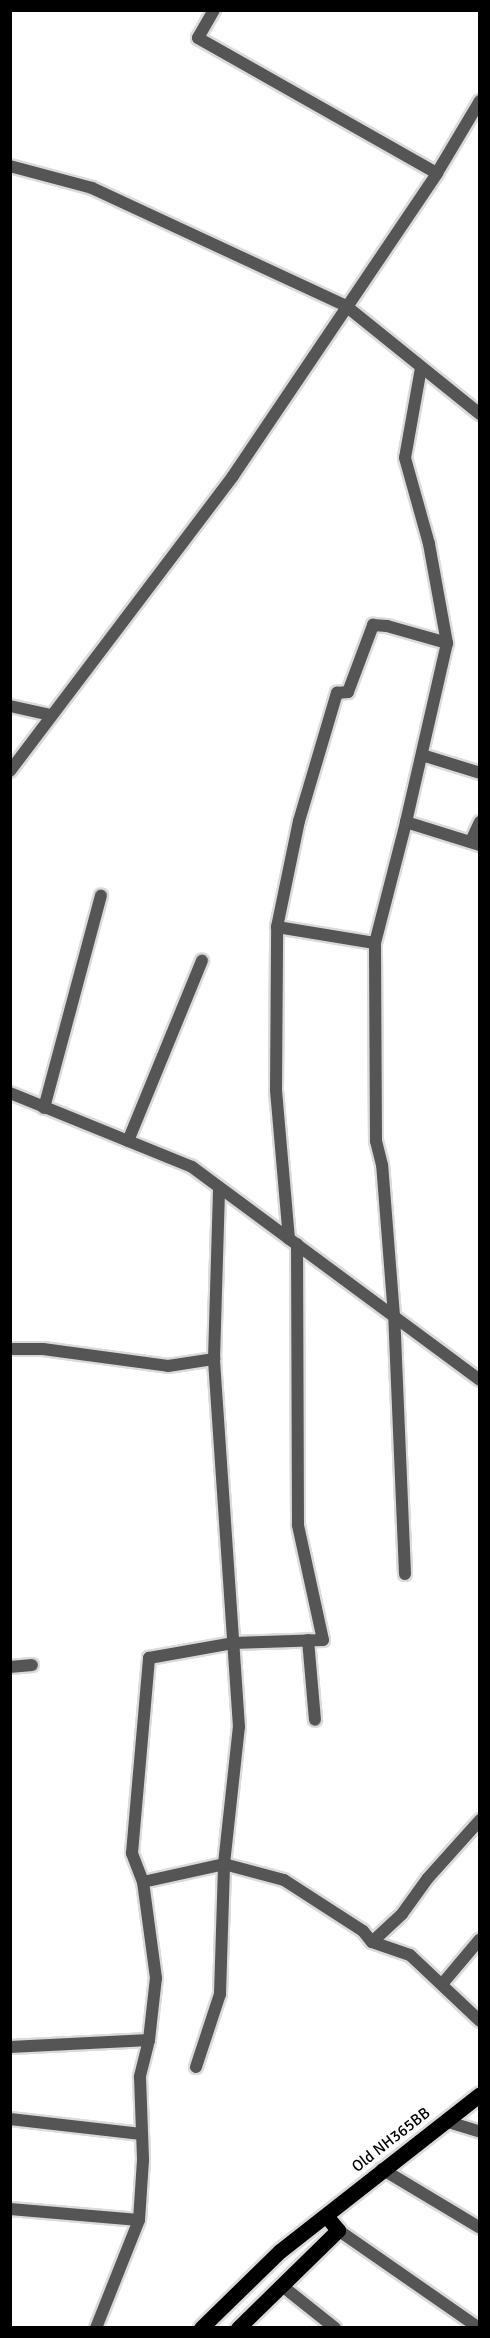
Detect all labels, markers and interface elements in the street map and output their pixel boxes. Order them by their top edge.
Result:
street label: Old NH365BB [348,2103,434,2177]

